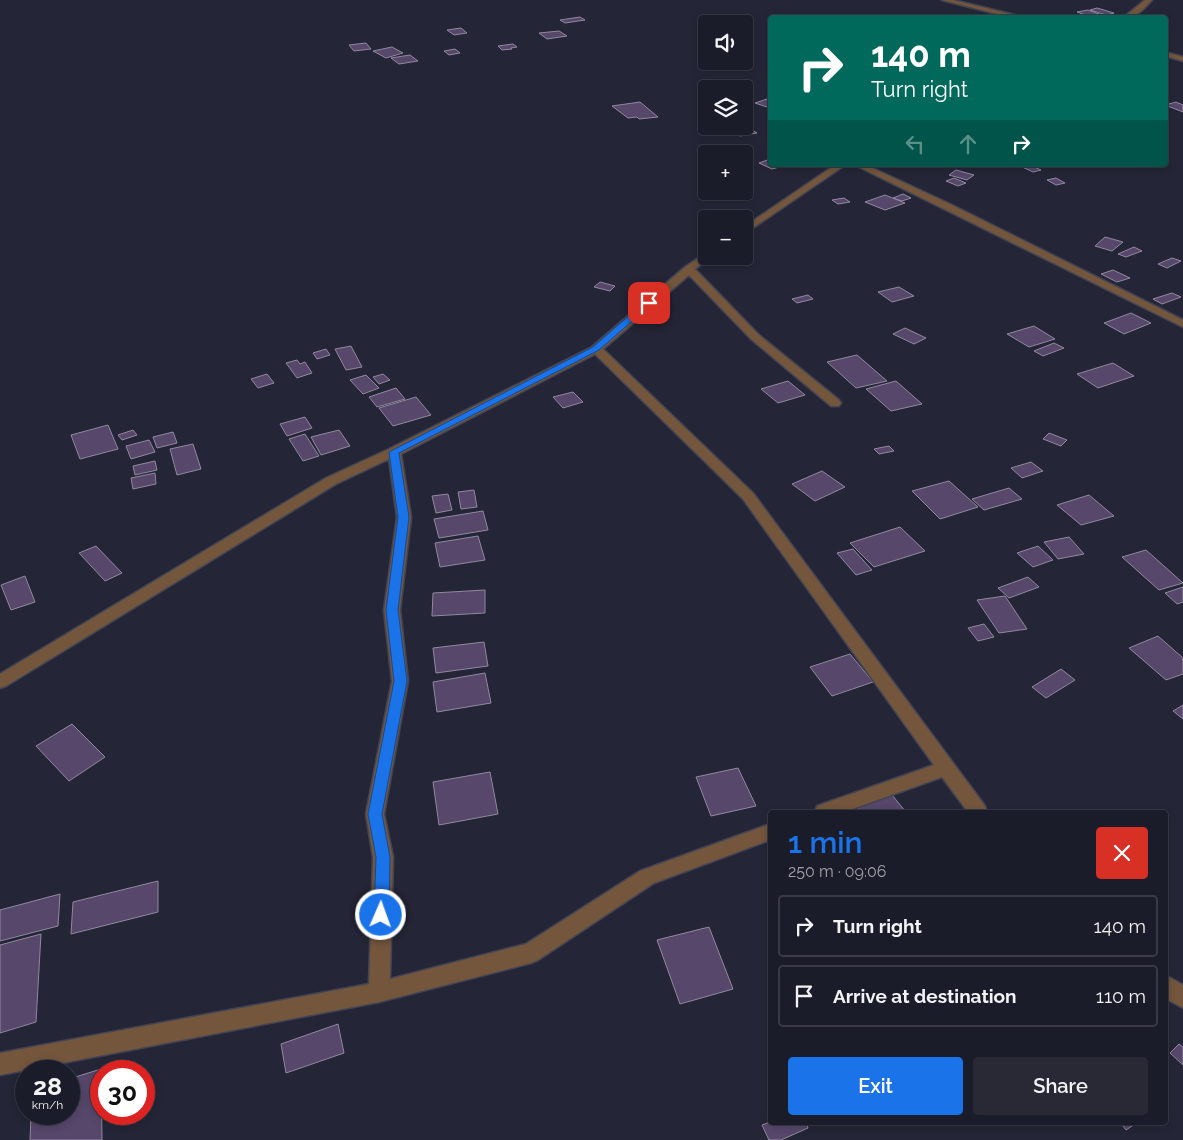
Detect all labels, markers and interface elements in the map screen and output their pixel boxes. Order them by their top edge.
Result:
map controls [698,15,753,265]
button: sound [698,15,753,70]
text: 140 m [871,34,971,75]
icon: right [788,35,853,100]
text: Turn right [871,76,968,102]
button: layers [698,80,753,135]
icon: left [901,130,929,158]
icon: ahead [954,130,982,158]
icon: right [1007,130,1035,158]
button: + [698,145,753,200]
button: − [698,210,753,265]
pin [628,282,670,324]
icon: arrive [635,289,663,317]
text: 1 min [788,825,863,860]
button: close [1096,827,1148,879]
text: 250 m · 09:06 [788,862,886,881]
position arrow [354,888,406,940]
icon: right [790,912,818,940]
text: Turn right [833,915,922,937]
text: 140 m [1094,915,1146,937]
icon: arrive [790,982,818,1010]
text: Arrive at destination [833,985,1017,1007]
text: 110 m [1096,985,1146,1007]
button: Exit [788,1057,963,1115]
button: Share [973,1057,1148,1115]
speed limit sign: 30 [90,1060,155,1125]
text: 28 [33,1071,62,1101]
text: km/h [32,1098,63,1112]

